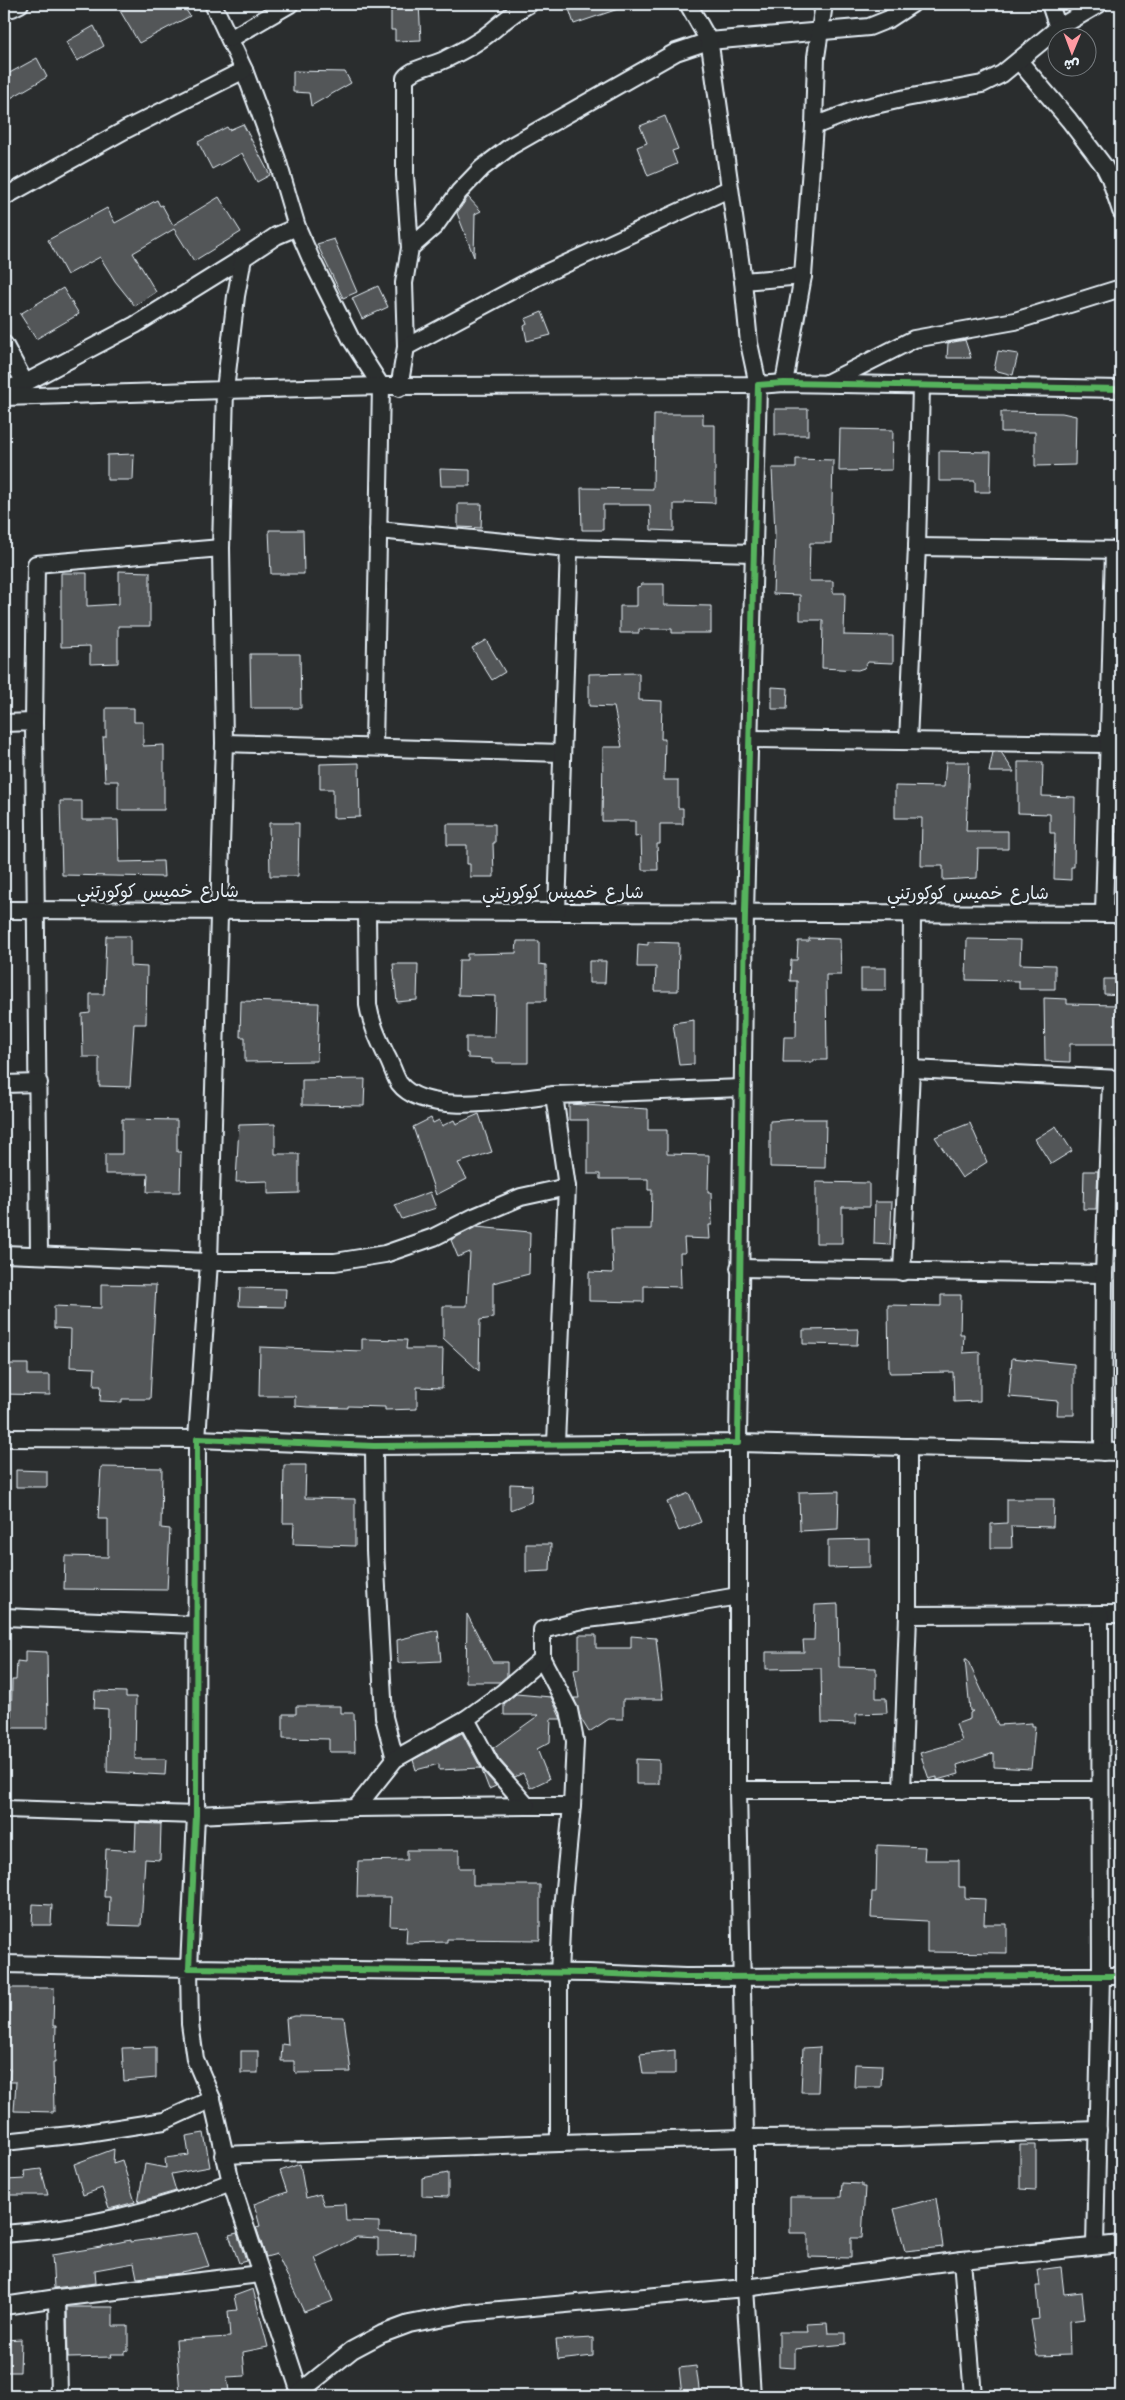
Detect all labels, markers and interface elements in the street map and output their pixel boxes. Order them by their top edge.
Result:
north arrow [1048,28,1098,78]
text: ش [1064,53,1080,75]
street label: شارع خميس كوكورتني [77,878,239,907]
street label: شارع خميس كوكورتني [482,879,644,908]
street label: شارع خميس كوكورتني [887,880,1049,909]

